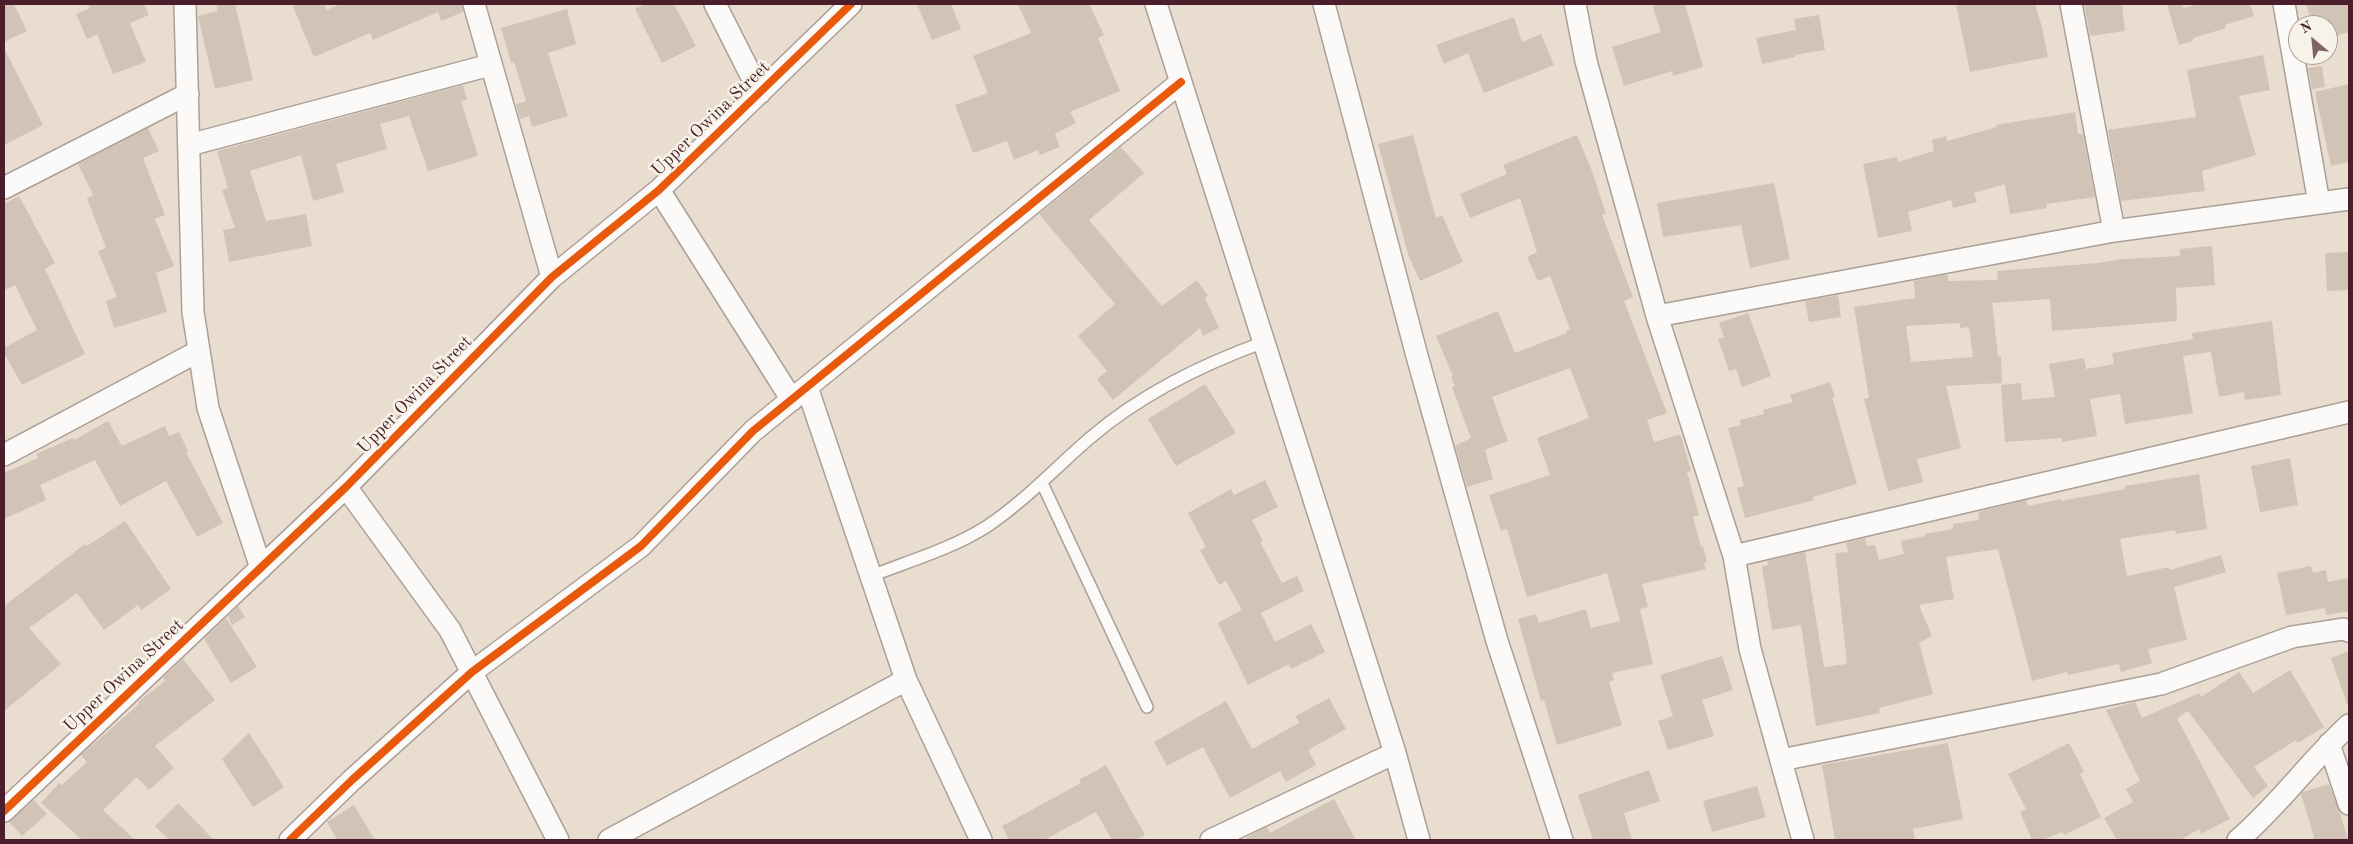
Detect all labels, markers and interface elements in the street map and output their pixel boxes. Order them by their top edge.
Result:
north arrow [2288,15,2338,65]
text: N [2298,19,2314,36]
street label: Upper Owina Street [647,57,775,181]
street label: Upper Owina Street [353,331,477,459]
street label: Upper Owina Street [60,615,188,737]

